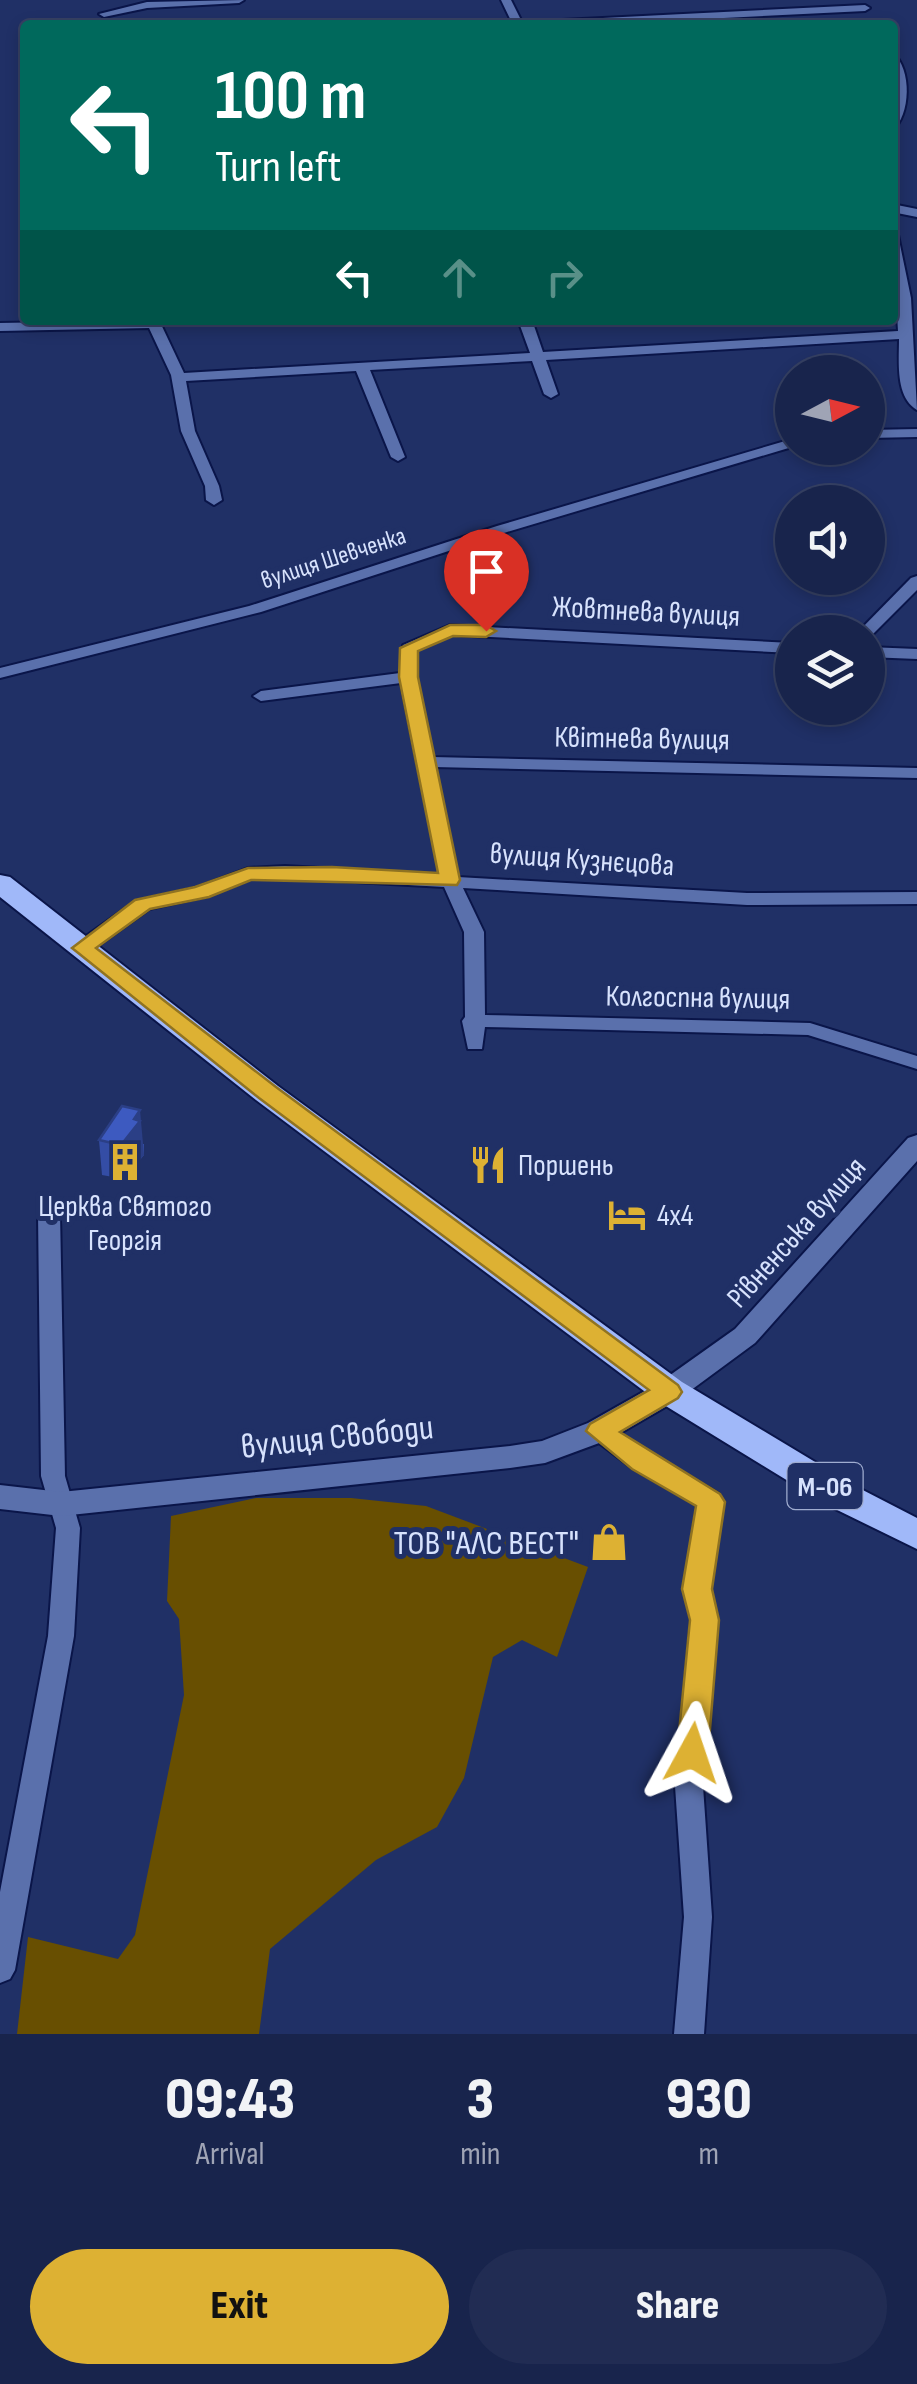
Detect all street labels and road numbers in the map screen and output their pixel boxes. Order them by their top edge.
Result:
street label: вулиця Шевченка [257,520,410,596]
street label: Жовтнева вулиця [551,589,741,635]
street label: Квітнева вулиця [554,719,730,759]
street label: вулиця Кузнєцова [489,836,675,884]
street label: Колгоспна вулиця [605,978,791,1018]
street label: Рівненська вулиця [720,1150,874,1316]
street label: вулиця Свободи [239,1406,435,1469]
road number: М-06 [788,1463,862,1509]

